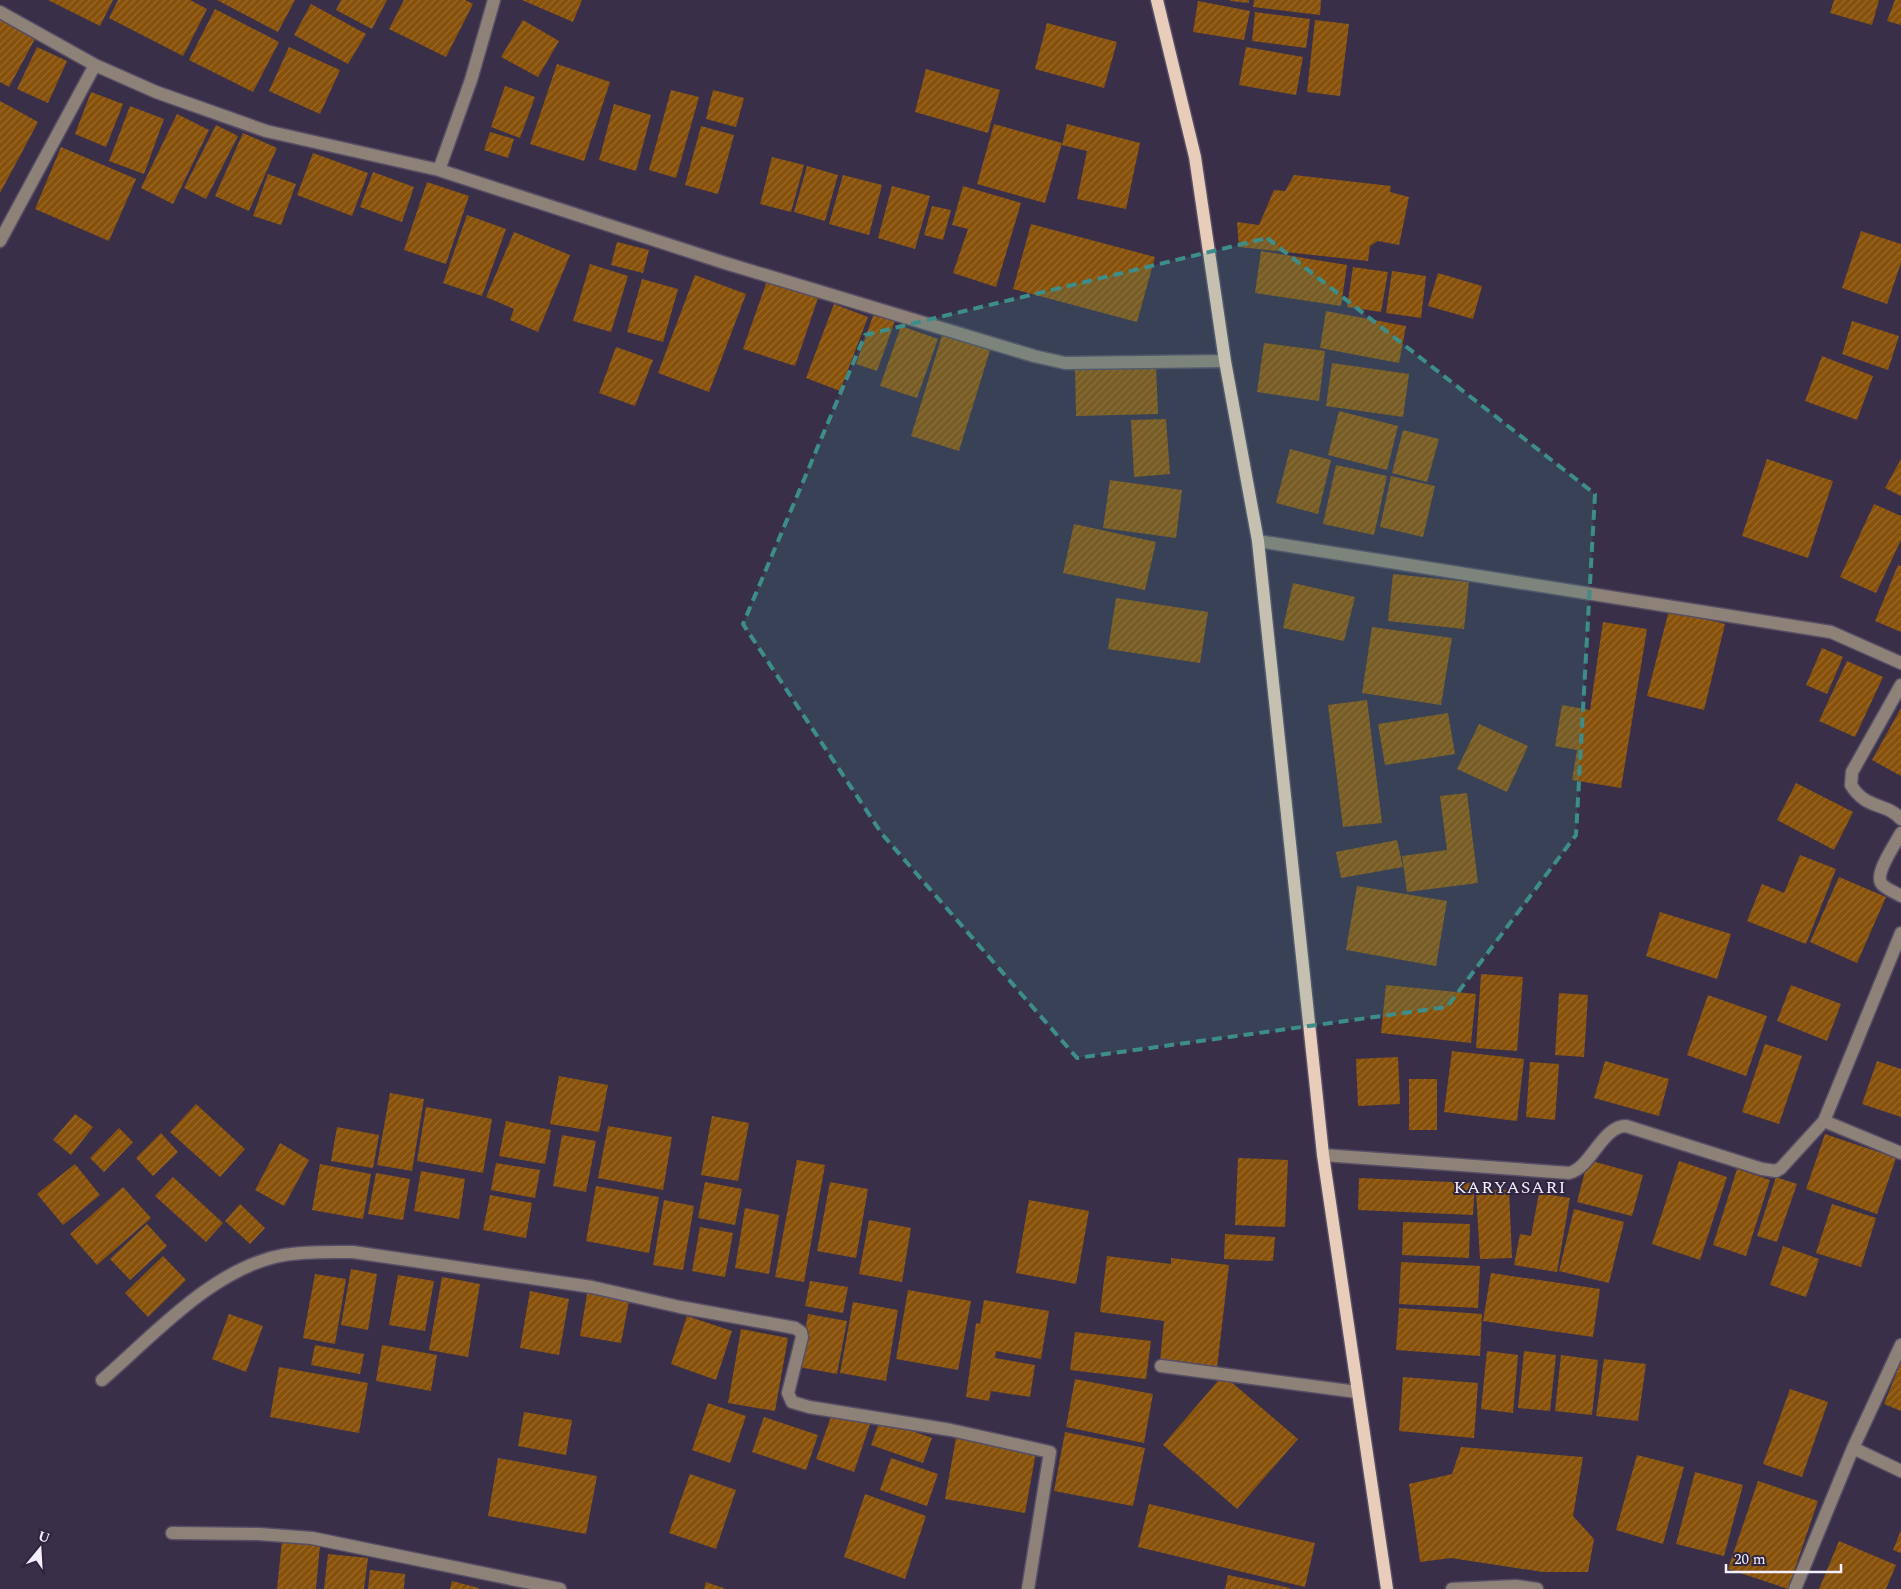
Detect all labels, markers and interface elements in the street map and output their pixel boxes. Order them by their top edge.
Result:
district label: KARYASARI [1453,1174,1567,1201]
north arrow [15,1524,65,1574]
text: U [35,1525,53,1549]
scale bar [1726,1542,1841,1574]
text: 20 m [1734,1548,1766,1571]

